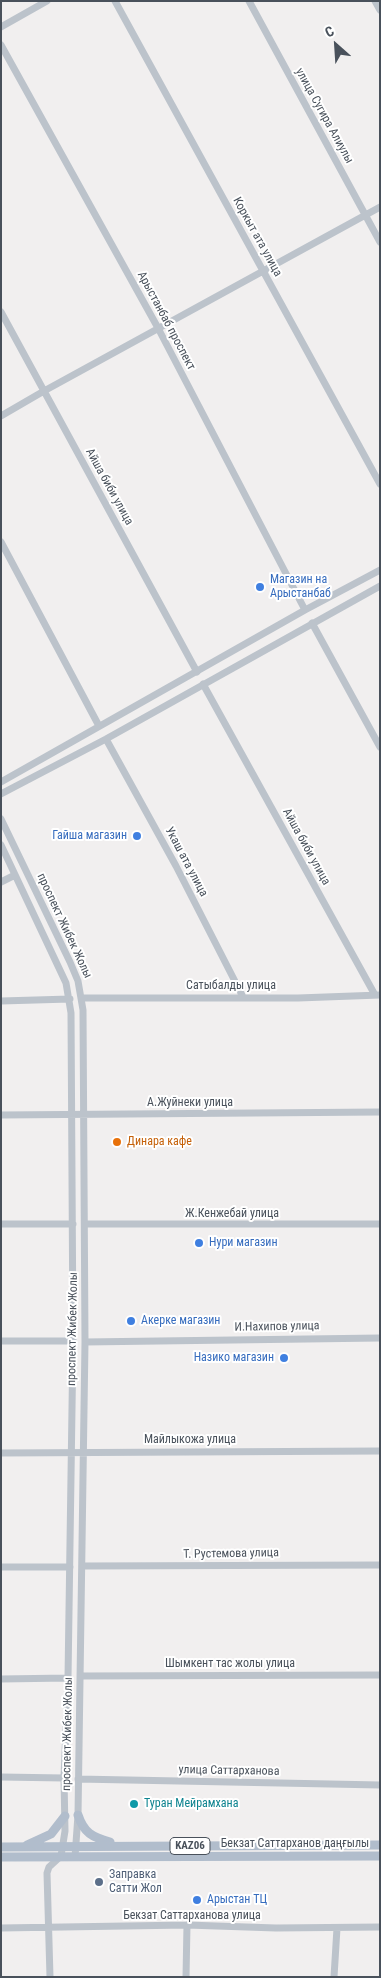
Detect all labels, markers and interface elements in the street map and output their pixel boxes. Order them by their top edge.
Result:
north arrow [311,20,361,70]
text: С [322,23,337,40]
street label: улица Сугира Алиулы [292,66,356,166]
street label: Коркыт ата улица [229,195,285,279]
street label: Арыстанбаб проспект [134,269,198,373]
street label: Айша биби улица [82,446,136,528]
place label: Магазин на Арыстанбаб [270,573,331,601]
marker: Магазин на Арыстанбаб [254,581,266,593]
street label: Айша биби улица [279,806,333,888]
street label: Укаш ата улица [162,825,210,899]
place label: Гайша магазин [52,829,127,843]
marker: Гайша магазин [131,830,143,842]
street label: проспект Жибек Жолы [33,871,95,981]
street label: Сатыбалды улица [186,979,276,993]
street label: А.Жуйнеки улица [147,1096,233,1110]
place label: Динара кафе [127,1135,192,1149]
marker: Динара кафе [111,1136,123,1148]
street label: Ж.Кенжебай улица [185,1207,279,1221]
place label: Нури магазин [209,1236,278,1250]
marker: Нури магазин [193,1237,205,1249]
street label: проспект Жибек Жолы [65,1272,81,1386]
place label: Акерке магазин [141,1314,220,1328]
marker: Акерке магазин [125,1315,137,1327]
street label: И.Нахипов улица [234,1319,320,1335]
place label: Назико магазин [194,1351,274,1365]
marker: Назико магазин [278,1352,290,1364]
street label: Майлыкожа улица [144,1433,236,1447]
street label: Т. Рустемова улица [183,1546,279,1562]
street label: Шымкент тас жолы улица [165,1657,295,1671]
street label: проспект Жибек Жолы [60,1677,76,1791]
street label: улица Саттарханова [178,1763,280,1779]
place label: Туран Мейрамхана [144,1797,238,1811]
marker: Туран Мейрамхана [128,1798,140,1810]
street label: Бекзат Саттарханов даңғылы [221,1837,369,1851]
road number: KАZ06 [170,1838,210,1854]
place label: Заправка Сатти Жол [109,1868,162,1896]
marker: Заправка Сатти Жол [93,1876,105,1888]
place label: Арыстан ТЦ [207,1893,267,1907]
marker: Арыстан ТЦ [191,1894,203,1906]
street label: Бекзат Саттарханова улица [123,1909,261,1923]

